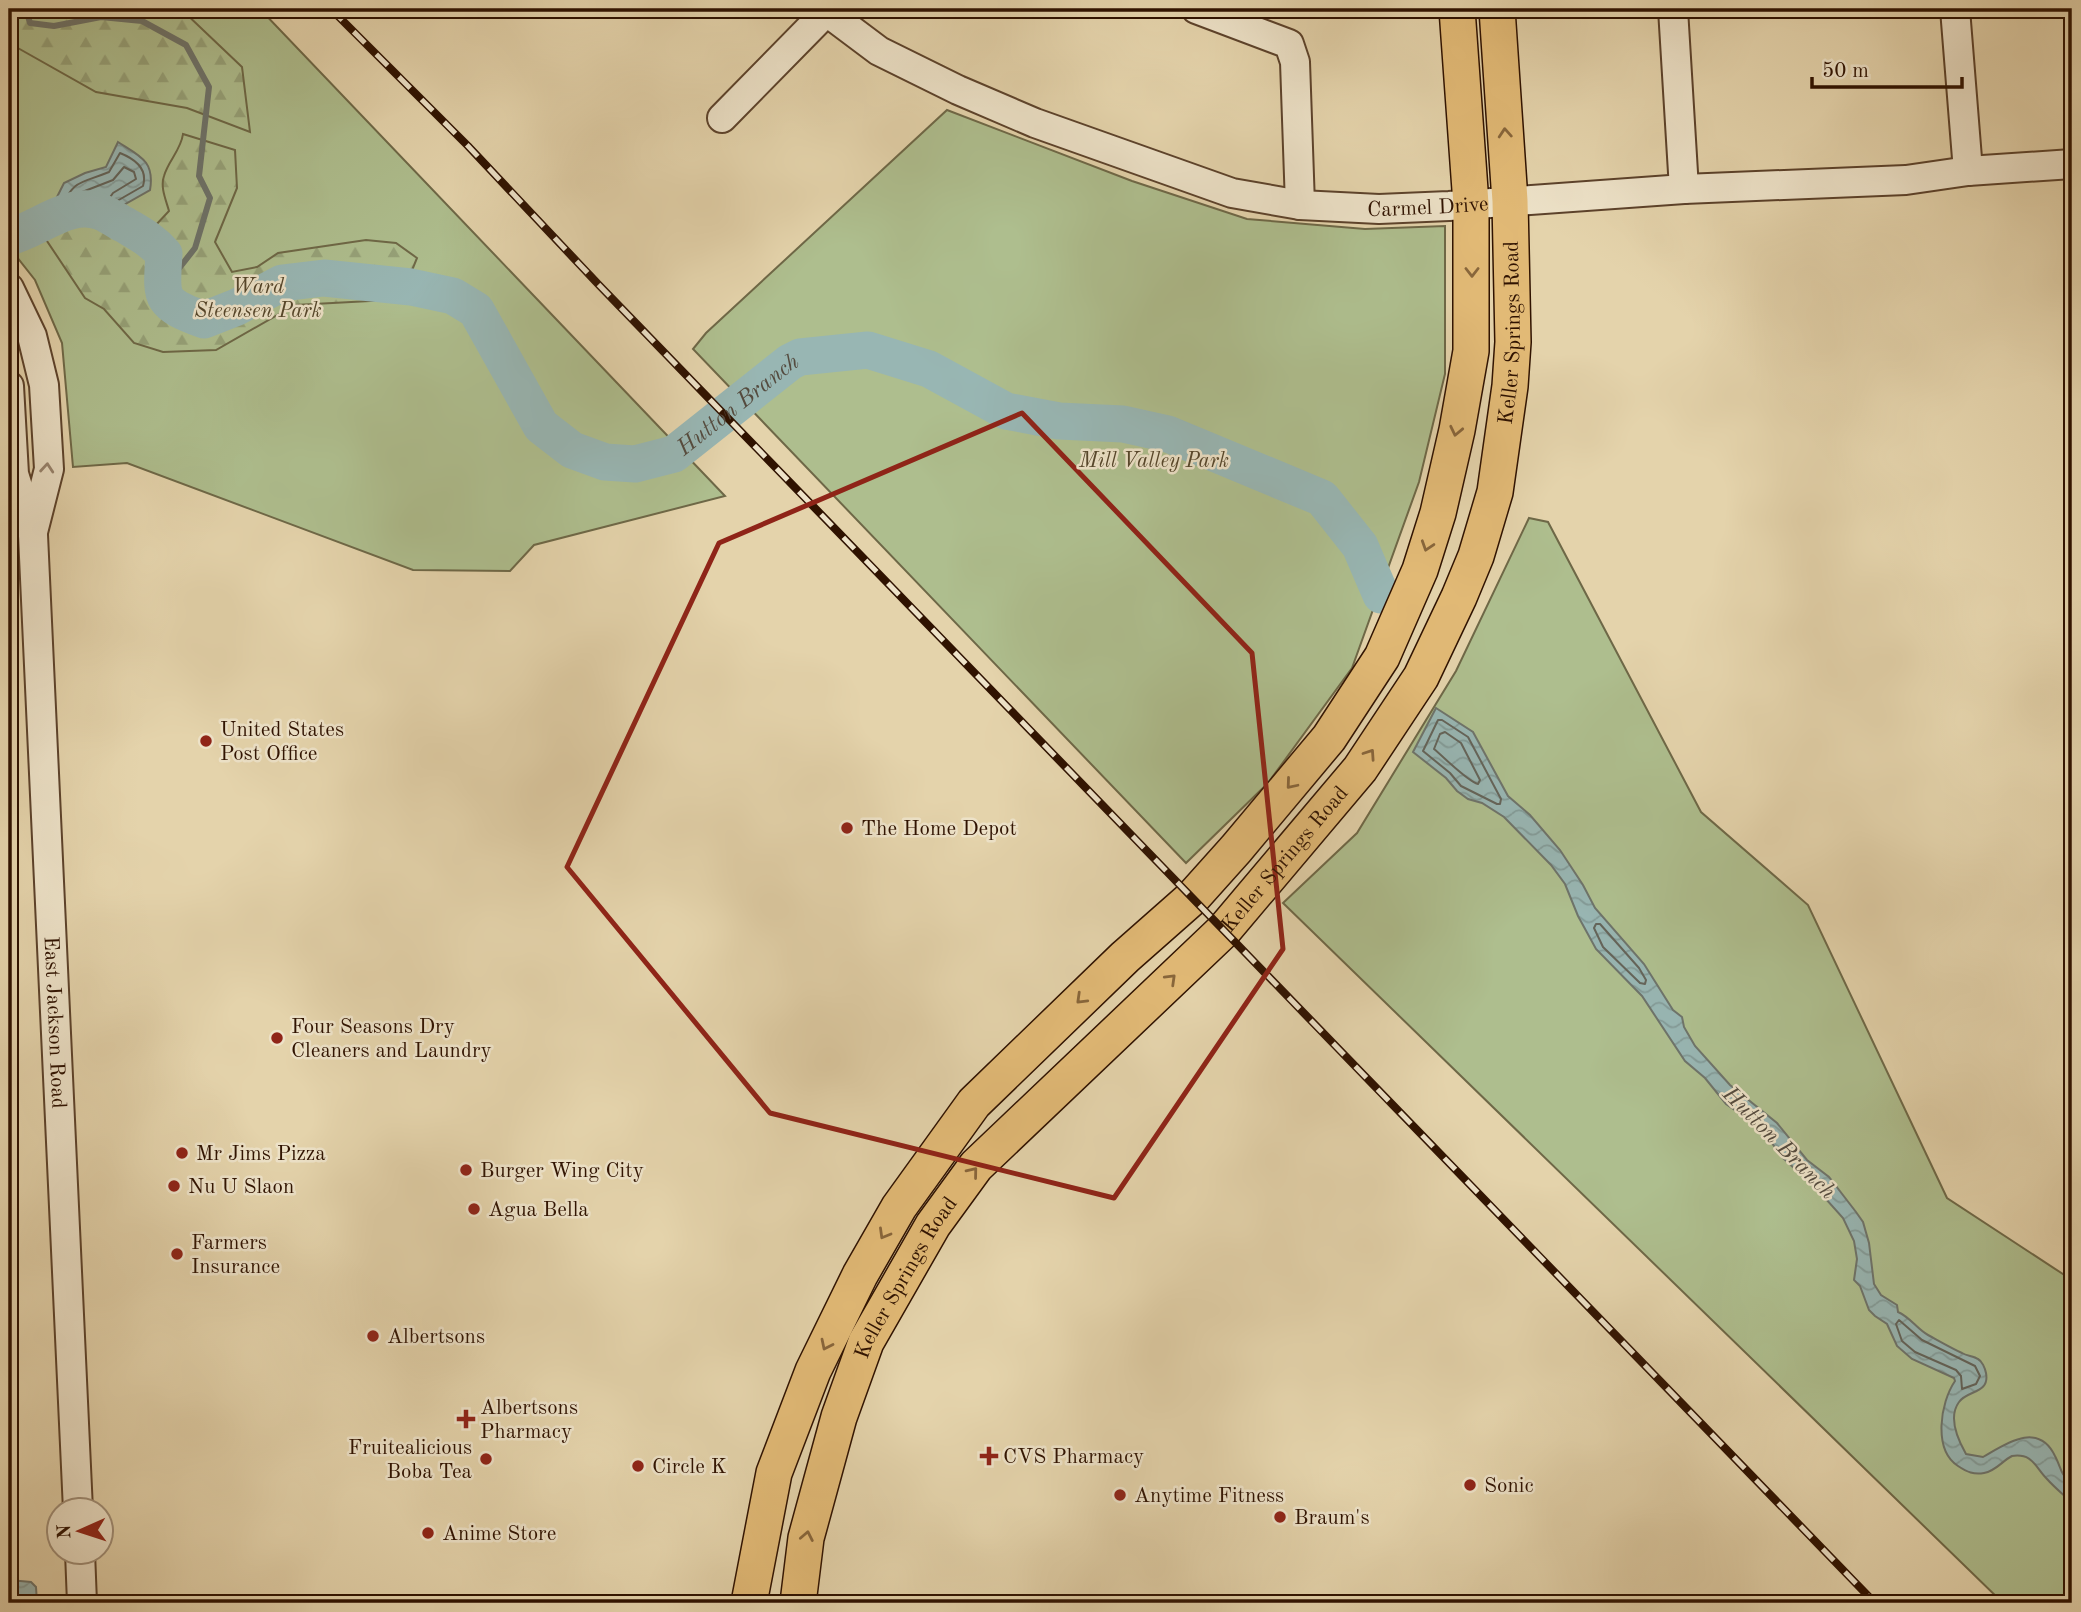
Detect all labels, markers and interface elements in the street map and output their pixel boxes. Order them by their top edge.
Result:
scale bar [1812,46,1962,90]
text: 50 m [1822,61,1869,82]
one-way arrow [1498,127,1513,138]
street label: Carmel Drive [1367,194,1489,221]
street label: Keller Springs Road [1496,241,1525,426]
one-way arrow [1464,267,1479,278]
park label: Ward Steensen Park [194,277,322,322]
water label: Hutton Branch [672,350,803,461]
one-way arrow [1450,425,1465,437]
park label: Mill Valley Park [1078,451,1229,472]
one-way arrow [39,462,54,473]
one-way arrow [1421,540,1436,552]
place label: United States Post Office [220,720,344,765]
marker: United States Post Office [198,733,214,749]
one-way arrow [1362,749,1374,762]
one-way arrow [1286,776,1299,788]
street label: Keller Springs Road [1218,783,1353,937]
place label: The Home Depot [861,819,1017,840]
marker: The Home Depot [839,820,855,836]
street label: East Jackson Road [40,936,68,1109]
one-way arrow [1163,975,1176,988]
one-way arrow [1076,991,1089,1004]
place label: Four Seasons Dry Cleaners and Laundry [291,1017,492,1062]
marker: Four Seasons Dry Cleaners and Laundry [269,1030,285,1046]
water label: Hutton Branch [1717,1081,1840,1204]
place label: Mr Jims Pizza [196,1144,326,1165]
marker: Mr Jims Pizza [174,1145,190,1161]
place label: Burger Wing City [480,1161,644,1182]
marker: Burger Wing City [458,1162,474,1178]
one-way arrow [964,1167,977,1179]
place label: Nu U Slaon [188,1177,294,1198]
marker: Nu U Slaon [166,1178,182,1194]
street label: Keller Springs Road [852,1193,962,1362]
place label: Agua Bella [488,1200,589,1221]
marker: Agua Bella [466,1201,482,1217]
one-way arrow [879,1227,892,1239]
place label: Farmers Insurance [191,1233,280,1278]
marker: Farmers Insurance [169,1246,185,1262]
place label: Albertsons [387,1327,485,1348]
marker: Albertsons [365,1328,381,1344]
one-way arrow [820,1338,834,1350]
place label: Albertsons Pharmacy [480,1398,578,1443]
marker: Albertsons Pharmacy [458,1411,474,1427]
place label: Fruitealicious Boba Tea [348,1438,472,1483]
place label: CVS Pharmacy [1003,1447,1144,1468]
marker: CVS Pharmacy [981,1448,997,1464]
marker: Fruitealicious Boba Tea [478,1451,494,1467]
place label: Circle K [652,1457,727,1478]
marker: Circle K [630,1458,646,1474]
place label: Sonic [1484,1476,1534,1497]
marker: Sonic [1462,1477,1478,1493]
place label: Anytime Fitness [1134,1486,1284,1507]
marker: Anytime Fitness [1112,1487,1128,1503]
north arrow [46,1496,116,1566]
place label: Braum's [1294,1508,1370,1529]
marker: Braum's [1272,1509,1288,1525]
text: N [56,1524,75,1540]
place label: Anime Store [442,1524,556,1545]
marker: Anime Store [420,1525,436,1541]
one-way arrow [798,1530,813,1542]

